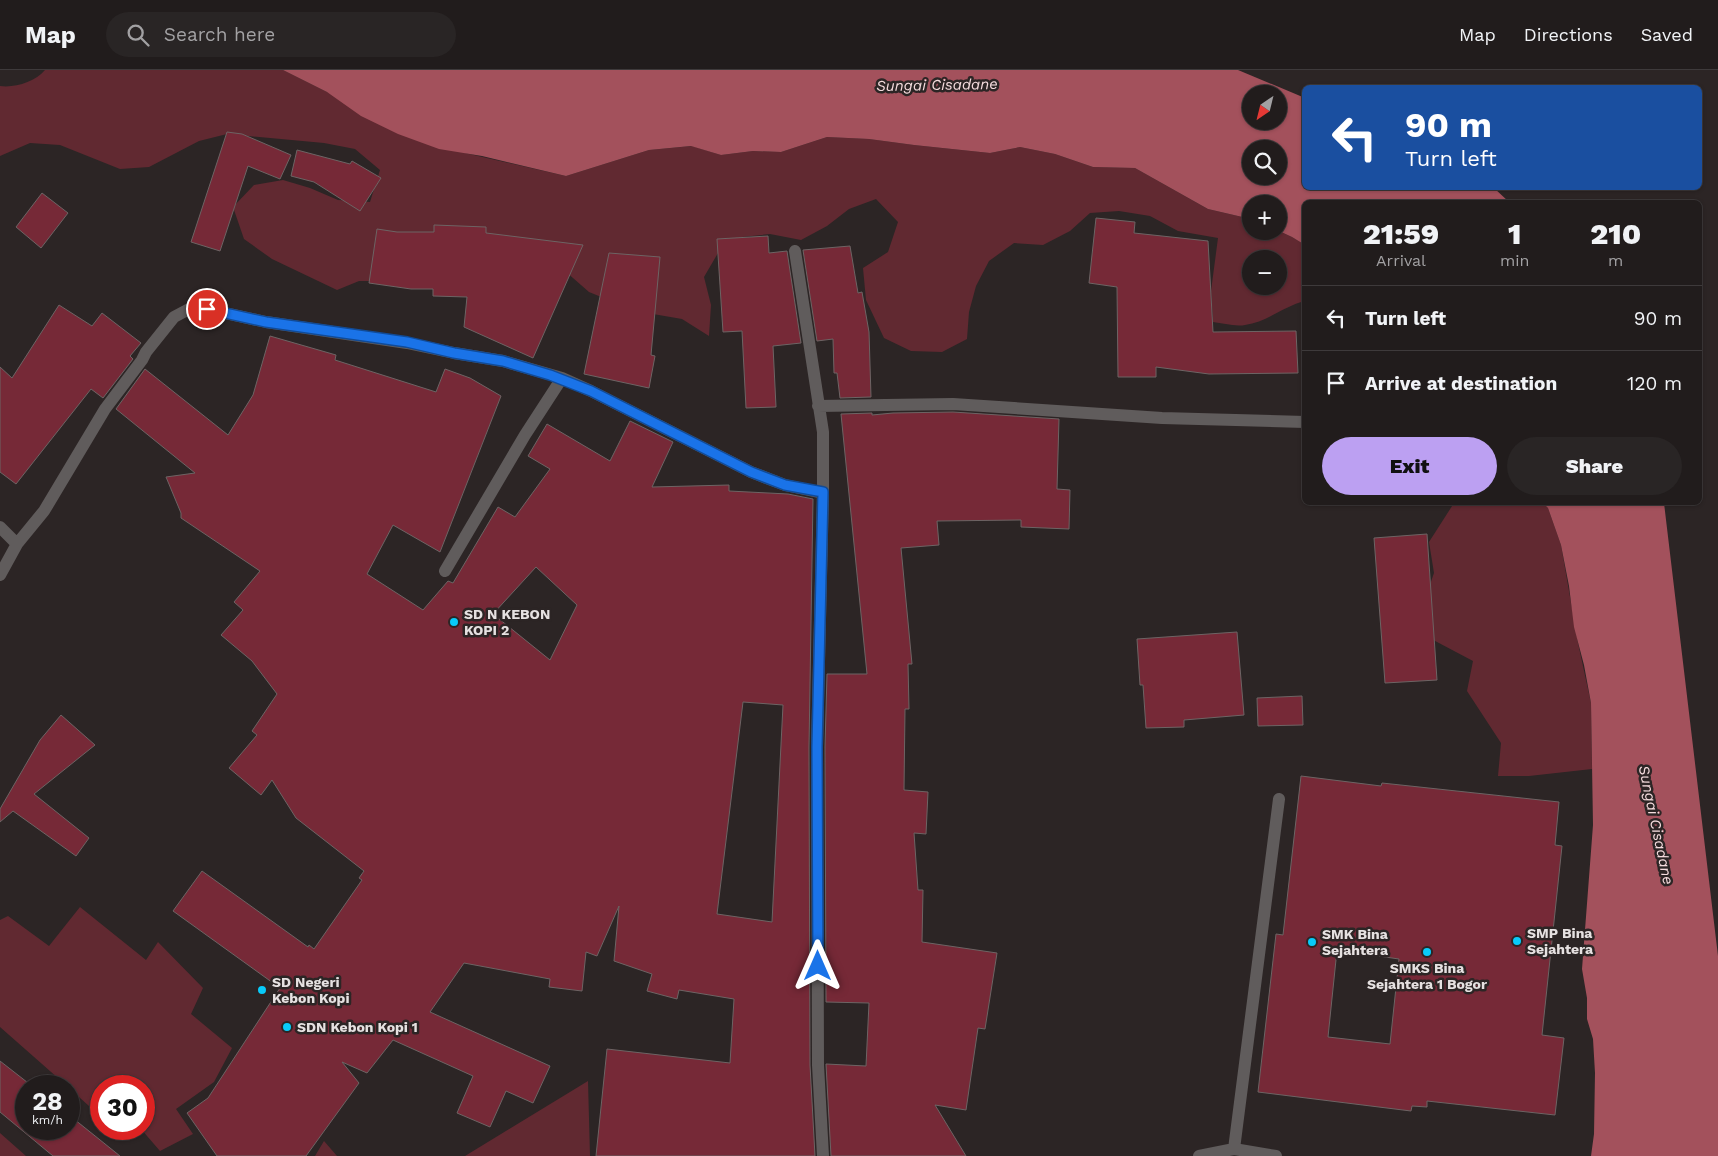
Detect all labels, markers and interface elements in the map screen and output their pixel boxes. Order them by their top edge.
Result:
search box [106,12,456,57]
text: Map [25,21,76,49]
icon: search [124,21,152,49]
text: Search here [164,23,275,46]
text: Map [1459,24,1496,45]
text: Directions [1524,24,1613,45]
text: Saved [1641,24,1693,45]
water label: Sungai Cisadane [876,75,998,95]
north arrow [1242,85,1288,130]
map controls [1242,85,1287,295]
text: 90 m [1405,104,1492,146]
icon: left [1322,105,1387,170]
button: search [1242,140,1287,185]
text: Turn left [1405,146,1497,171]
button: + [1242,195,1287,240]
text: 21:59 [1363,216,1439,251]
text: 1 [1508,216,1521,251]
text: 210 [1590,216,1641,251]
button: − [1242,250,1287,295]
text: Arrival [1376,251,1426,270]
text: min [1500,251,1529,270]
text: m [1608,251,1623,270]
pin [186,288,228,330]
icon: arrive [193,295,221,323]
icon: left [1322,304,1350,332]
text: Turn left [1365,307,1446,330]
text: 90 m [1634,307,1682,330]
icon: arrive [1322,369,1350,397]
text: Arrive at destination [1365,372,1557,395]
text: 120 m [1627,372,1682,395]
button: Exit [1322,437,1497,495]
button: Share [1507,437,1682,495]
place label: SD N KEBON KOPI 2 [464,606,550,638]
marker: SD N KEBON KOPI 2 [448,616,460,628]
water label: Sungai Cisadane [1635,764,1677,886]
place label: SMP Bina Sejahtera [1527,925,1594,957]
place label: SMK Bina Sejahtera [1322,926,1389,958]
marker: SMP Bina Sejahtera [1511,935,1523,947]
marker: SMK Bina Sejahtera [1306,936,1318,948]
position arrow [791,939,843,991]
marker: SMKS Bina Sejahtera 1 Bogor [1421,946,1433,958]
place label: SMKS Bina Sejahtera 1 Bogor [1367,960,1487,992]
place label: SD Negeri Kebon Kopi [272,974,349,1006]
marker: SD Negeri Kebon Kopi [256,984,268,996]
place label: SDN Kebon Kopi 1 [297,1019,418,1035]
marker: SDN Kebon Kopi 1 [281,1021,293,1033]
speed limit sign: 30 [90,1075,155,1140]
text: 28 [32,1087,63,1116]
text: km/h [32,1113,63,1127]

